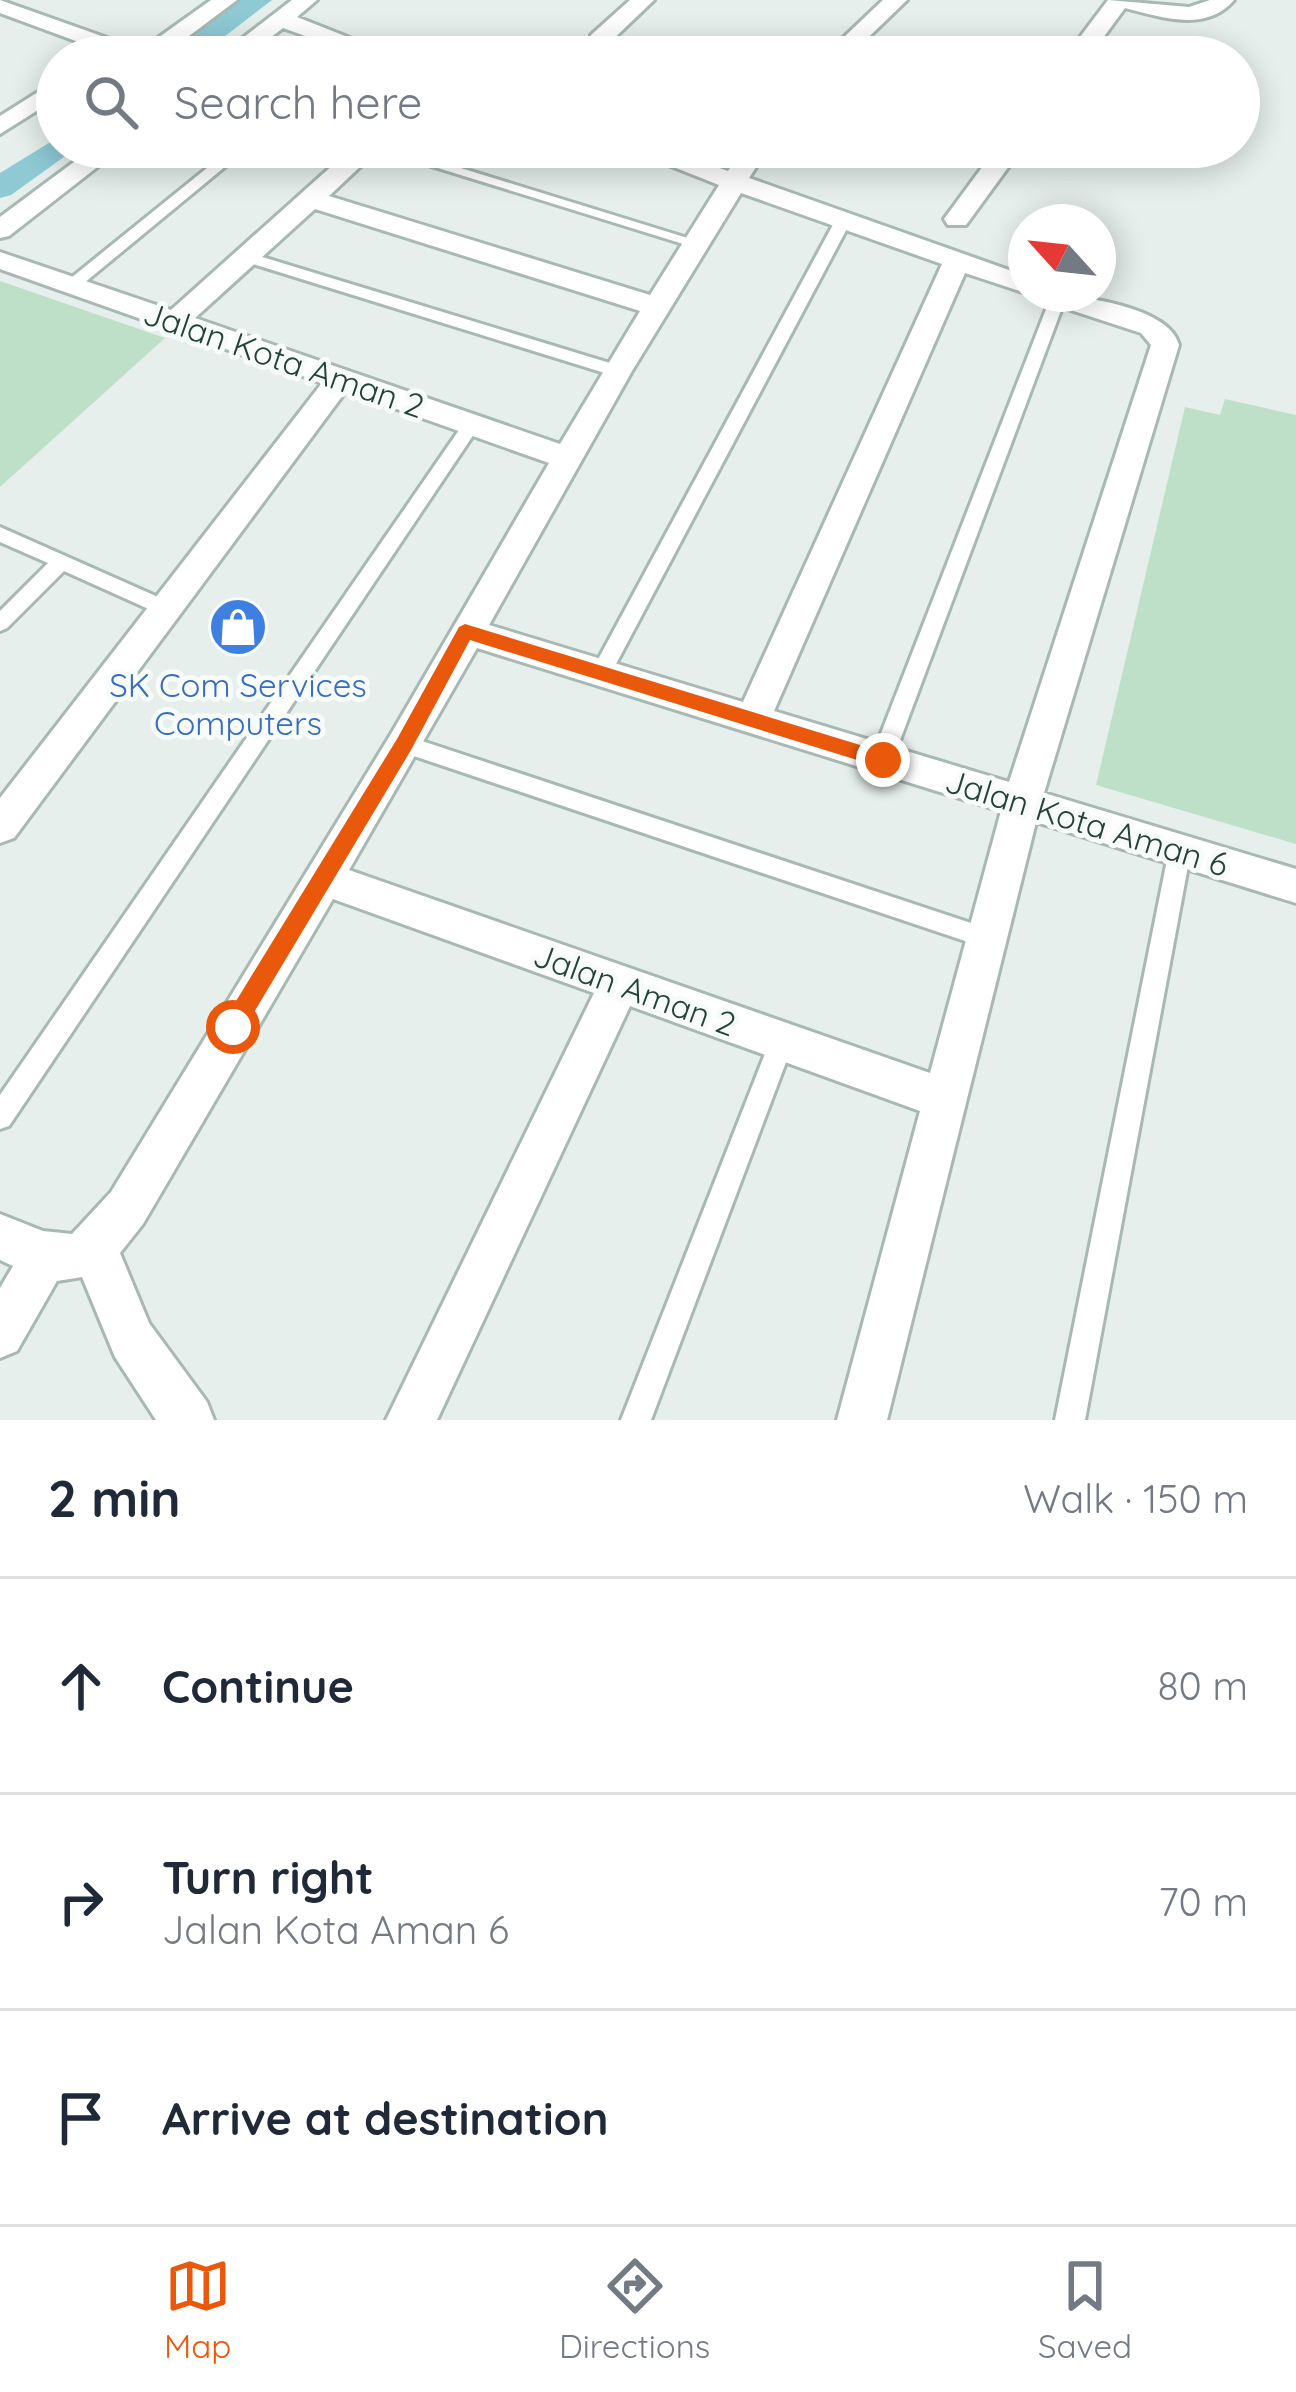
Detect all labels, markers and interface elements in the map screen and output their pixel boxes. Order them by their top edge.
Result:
search box [36,36,1260,168]
icon: search [78,69,144,135]
text: Search here [174,74,422,130]
north arrow [1008,204,1116,312]
street label: Jalan Kota Aman 2 [138,292,430,426]
shop icon: SK Com Services Computers [207,596,269,658]
place label: SK Com Services Computers [109,664,367,743]
route end [856,733,910,787]
street label: Jalan Kota Aman 6 [941,759,1233,885]
street label: Jalan Aman 2 [528,933,742,1045]
route start [206,1000,260,1054]
text: 2 min [48,1466,181,1530]
text: Walk · 150 m [1023,1474,1248,1523]
icon: ahead [48,1653,114,1719]
text: Continue [162,1658,354,1714]
text: 80 m [1158,1661,1248,1710]
text: Turn right [162,1849,374,1905]
icon: right [48,1869,114,1935]
text: 70 m [1159,1877,1248,1926]
text: Jalan Kota Aman 6 [162,1905,509,1954]
icon: arrive [48,2085,114,2151]
text: Arrive at destination [162,2090,608,2146]
tab: Map [164,2253,231,2366]
tab: Directions [559,2253,710,2366]
tab: Saved [1038,2253,1132,2366]

